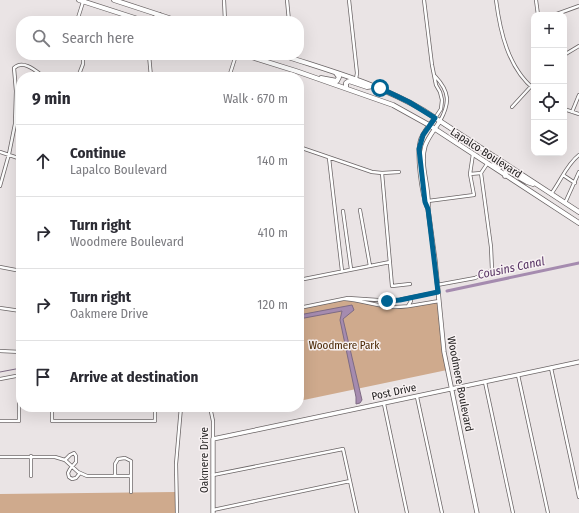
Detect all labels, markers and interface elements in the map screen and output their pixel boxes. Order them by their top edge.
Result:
map controls [531,12,567,156]
button: + [531,12,567,48]
search box [16,16,304,60]
icon: search [30,27,52,49]
text: Search here [62,29,134,47]
button: − [531,48,567,84]
route start [371,79,389,97]
button: locate [531,84,567,120]
text: 9 min [32,88,71,109]
text: Walk · 670 m [223,91,288,106]
button: layers [531,120,567,156]
street label: Lapalco Boulevard [448,125,524,181]
text: Continue [70,144,126,162]
icon: ahead [32,150,54,172]
text: 140 m [257,153,288,168]
text: Lapalco Boulevard [70,162,167,177]
text: Turn right [70,216,131,234]
icon: right [32,222,54,244]
text: 410 m [258,225,288,240]
text: Woodmere Boulevard [70,234,184,249]
water label: Cousins Canal [476,254,546,282]
text: Turn right [70,288,131,306]
route end [378,292,396,310]
icon: right [32,294,54,316]
text: 120 m [257,297,288,312]
text: Oakmere Drive [70,306,148,321]
street label: Woodmere Boulevard [444,335,476,433]
park label: Woodmere Park [309,339,380,352]
icon: arrive [32,366,54,388]
text: Arrive at destination [70,368,198,386]
street label: Post Drive [370,381,418,403]
street label: Oakmere Drive [198,427,211,493]

